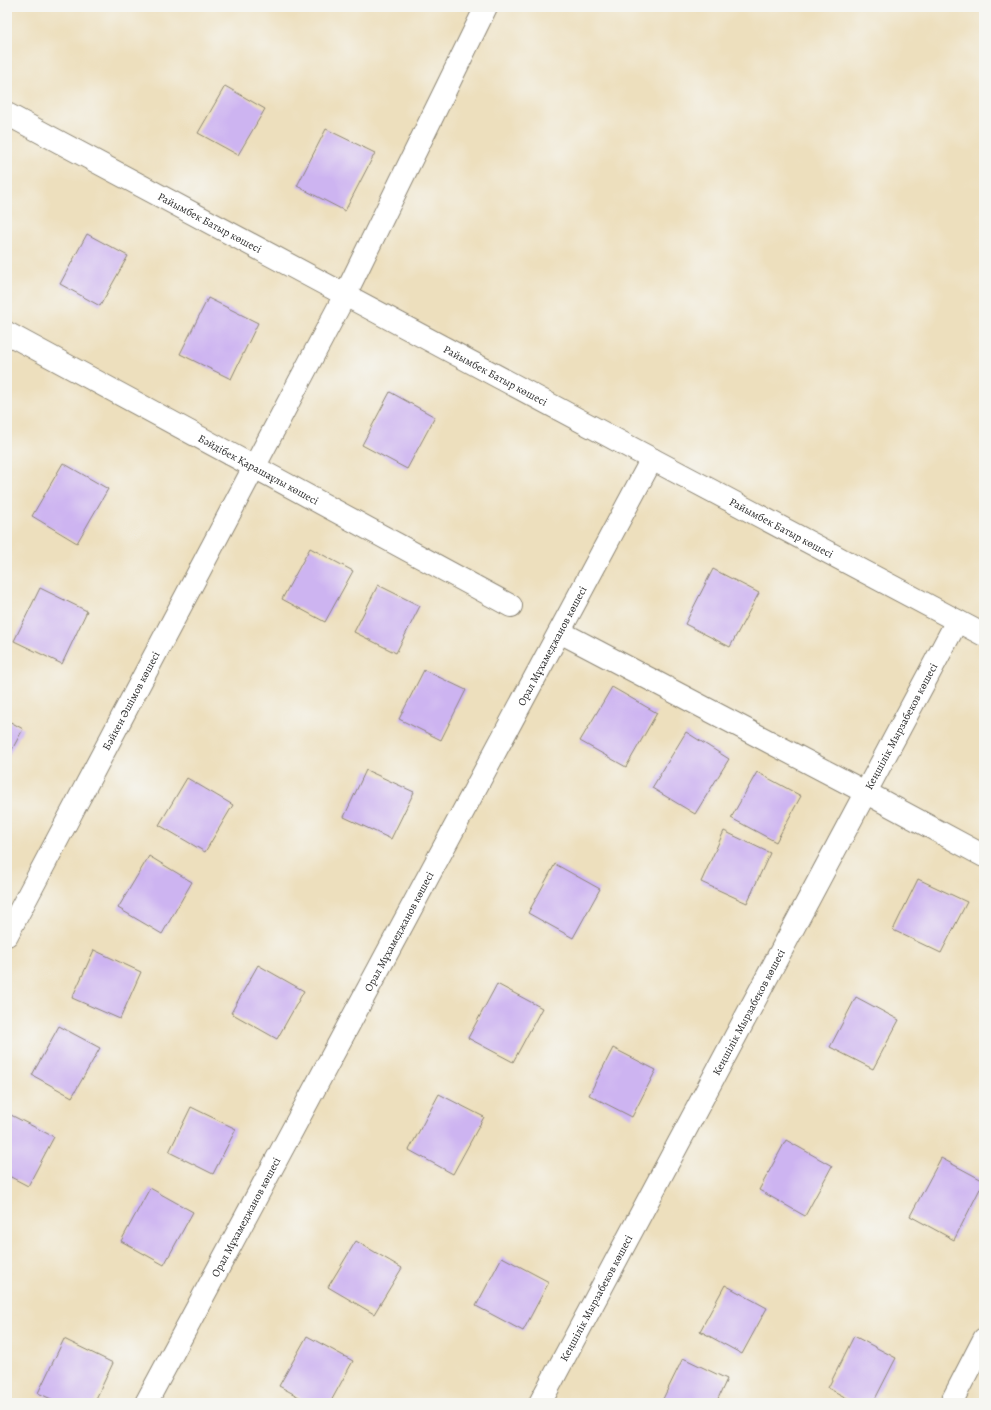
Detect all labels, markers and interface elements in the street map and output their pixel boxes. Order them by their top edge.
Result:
street label: Райымбек Батыр көшесі [155,189,264,257]
street label: Райымбек Батыр көшесі [441,342,550,410]
street label: Бәйдібек Қарашаұлы көшесі [195,431,321,508]
street label: Райымбек Батыр көшесі [727,494,836,562]
street label: Орал Мұхамеджанов көшесі [514,584,591,709]
street label: Бәйкен Әшімов көшесі [99,649,164,753]
street label: Кеңшілік Мырзабеков көшесі [861,661,941,792]
street label: Орал Мұхамеджанов көшесі [361,869,437,994]
street label: Кеңшілік Мырзабеков көшесі [709,946,789,1078]
street label: Орал Мұхамеджанов көшесі [208,1155,284,1280]
street label: Кеңшілік Мырзабеков көшесі [557,1232,636,1364]

